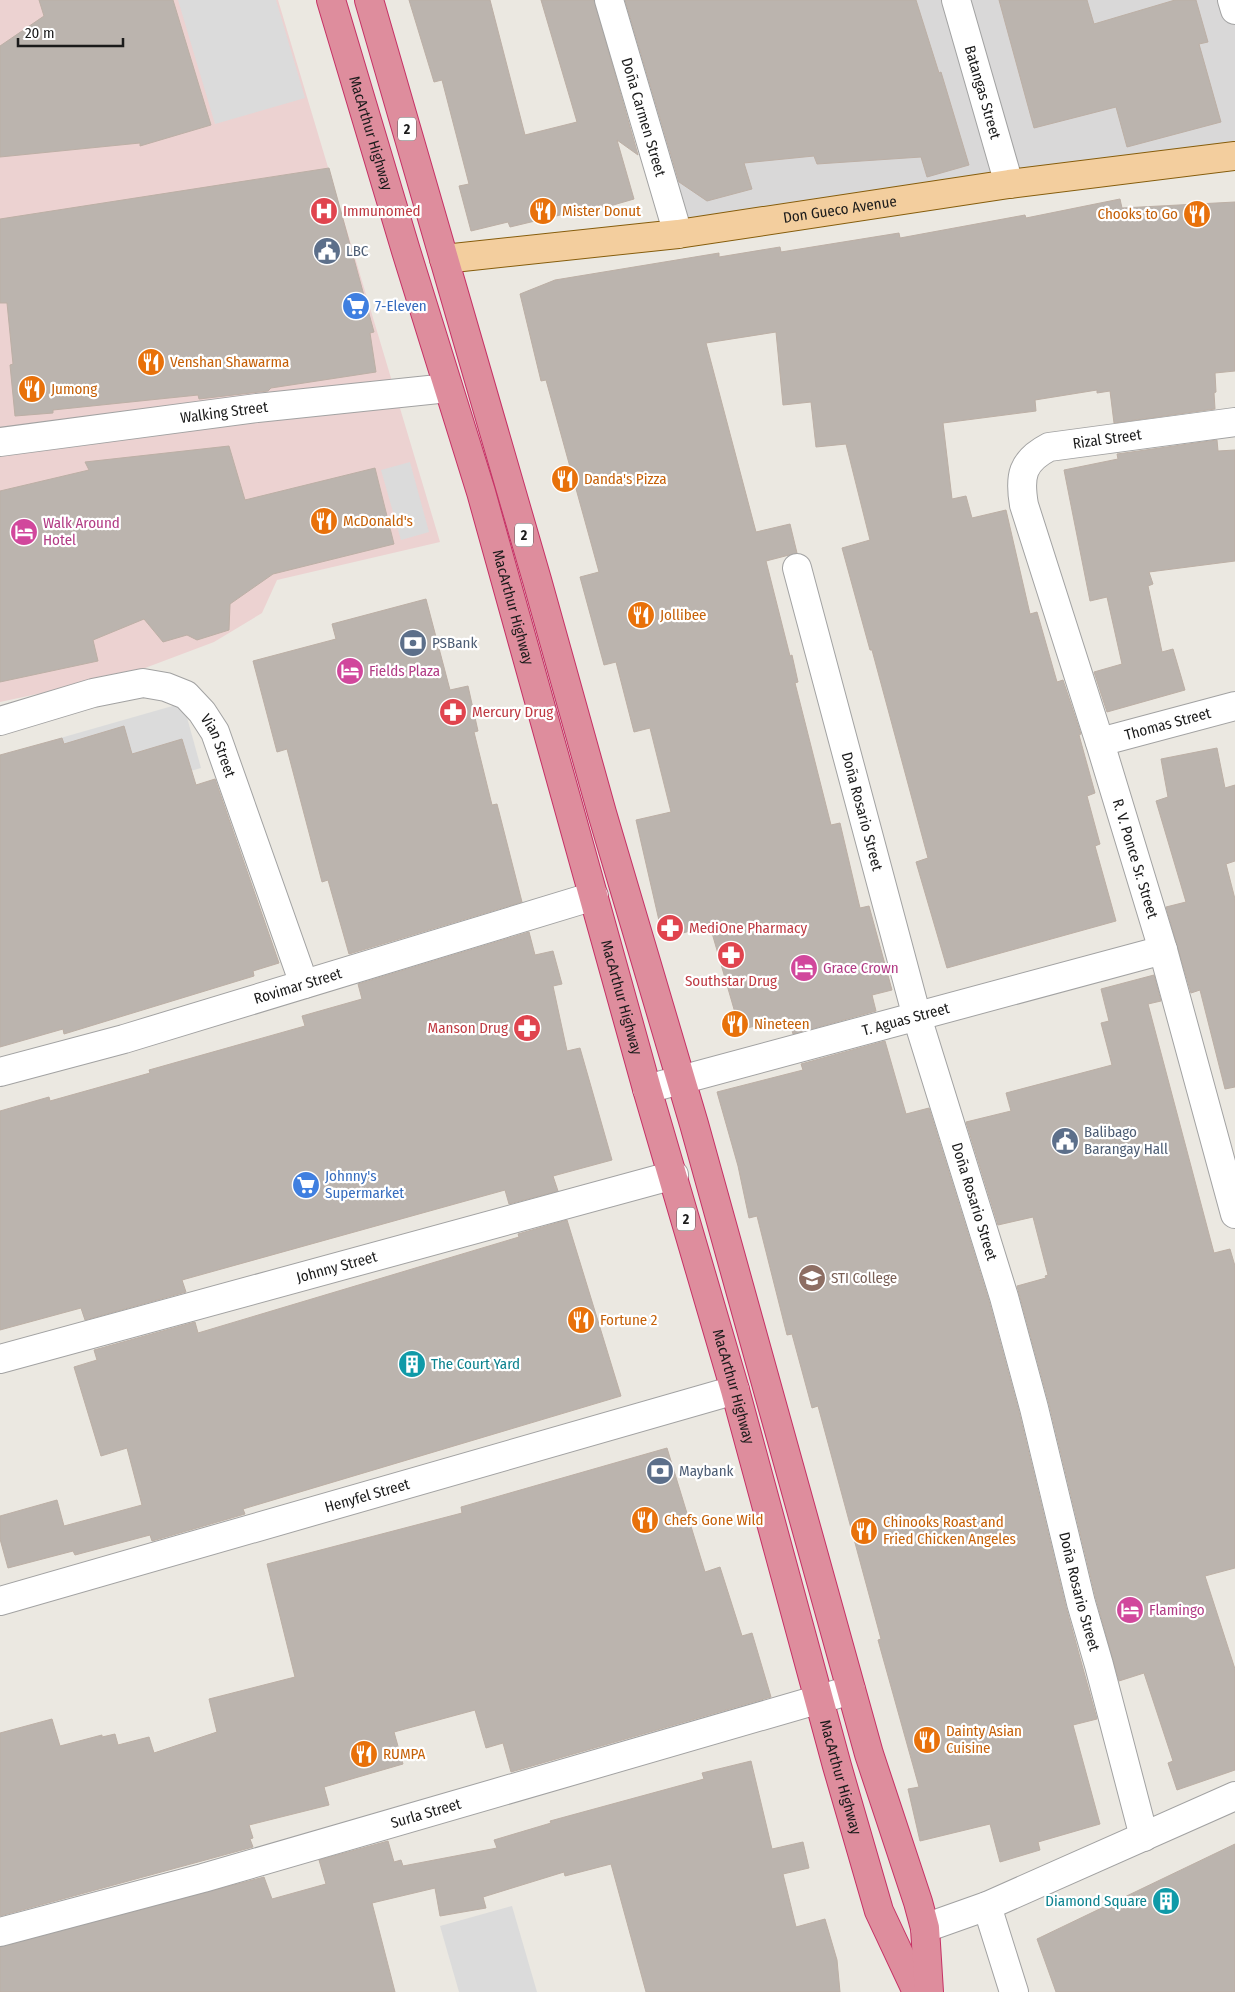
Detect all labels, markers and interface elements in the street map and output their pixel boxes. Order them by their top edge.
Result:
scale bar [18,15,122,47]
text: 20 m [25,24,55,42]
street label: Batangas Street [961,43,1005,141]
street label: Doña Carmen Street [618,56,670,179]
street label: MacArthur Highway [345,74,396,193]
road number: 2 [398,118,416,140]
street label: Don Gueco Avenue [782,192,898,227]
hospital icon: Immunomed [309,196,339,226]
restaurant icon: Mister Donut [528,196,558,226]
restaurant icon: Chooks to Go [1182,199,1212,229]
place label: Immunomed [343,202,421,220]
place label: Mister Donut [562,202,641,220]
place label: Chooks to Go [1097,205,1178,223]
public building icon: LBC [312,236,342,266]
place label: LBC [346,242,369,260]
supermarket icon: 7-Eleven [341,291,371,321]
place label: 7-Eleven [375,297,427,315]
restaurant icon: Venshan Shawarma [136,347,166,377]
place label: Venshan Shawarma [170,353,289,371]
restaurant icon: Jumong [17,374,47,404]
place label: Jumong [51,380,97,398]
street label: Walking Street [179,398,269,427]
street label: Rizal Street [1071,425,1143,453]
restaurant icon: Danda's Pizza [550,464,580,494]
place label: Danda's Pizza [584,470,667,488]
restaurant icon: McDonald's [309,506,339,536]
place label: McDonald's [343,512,413,530]
place label: Walk Around Hotel [43,514,120,549]
hotel icon: Walk Around Hotel [9,517,39,547]
road number: 2 [515,524,533,546]
street label: MacArthur Highway [489,548,538,667]
restaurant icon: Jollibee [626,600,656,630]
place label: Jollibee [660,606,707,624]
bank icon: PSBank [398,628,428,658]
place label: PSBank [432,634,477,652]
hotel icon: Fields Plaza [335,656,365,686]
place label: Fields Plaza [369,662,440,680]
pharmacy icon: Mercury Drug [438,697,468,727]
place label: Mercury Drug [472,703,553,721]
street label: Thomas Street [1123,704,1213,744]
street label: Vian Street [197,711,239,780]
street label: Doña Rosario Street [838,750,887,873]
street label: R. V. Ponce Sr. Street [1109,797,1162,921]
pharmacy icon: MediOne Pharmacy [655,913,685,943]
place label: MediOne Pharmacy [689,919,807,937]
street label: MacArthur Highway [597,938,646,1057]
pharmacy icon: Southstar Drug [716,940,746,970]
hotel icon: Grace Crown [789,953,819,983]
place label: Grace Crown [823,959,899,977]
street label: Rovimar Street [252,964,344,1008]
place label: Southstar Drug [685,972,777,990]
street label: T. Aguas Street [860,999,951,1040]
restaurant icon: Nineteen [720,1009,750,1039]
pharmacy icon: Manson Drug [512,1013,542,1043]
place label: Nineteen [754,1015,810,1033]
place label: Manson Drug [428,1019,508,1037]
place label: Balibago Barangay Hall [1084,1123,1168,1158]
public building icon: Balibago Barangay Hall [1050,1126,1080,1156]
street label: Doña Rosario Street [948,1140,1001,1263]
place label: Johnny's Supermarket [325,1167,404,1202]
supermarket icon: Johnny's Supermarket [291,1170,321,1200]
road number: 2 [677,1208,695,1230]
street label: Johnny Street [294,1247,379,1287]
school or university icon: STI College [797,1263,827,1293]
place label: STI College [831,1269,897,1287]
restaurant icon: Fortune 2 [566,1305,596,1335]
place label: Fortune 2 [600,1311,658,1329]
street label: MacArthur Highway [709,1327,758,1446]
building icon: The Court Yard [397,1349,427,1379]
place label: The Court Yard [431,1355,520,1373]
bank icon: Maybank [645,1456,675,1486]
place label: Maybank [679,1462,734,1480]
street label: Henyfel Street [323,1475,412,1516]
restaurant icon: Chefs Gone Wild [630,1505,660,1535]
place label: Chefs Gone Wild [664,1511,764,1529]
place label: Chinooks Roast and Fried Chicken Angeles [883,1513,1016,1548]
restaurant icon: Chinooks Roast and Fried Chicken Angeles [849,1516,879,1546]
street label: Doña Rosario Street [1055,1530,1104,1653]
hotel icon: Flamingo [1115,1595,1145,1625]
place label: Flamingo [1149,1601,1205,1619]
street label: MacArthur Highway [816,1718,865,1837]
place label: Dainty Asian Cuisine [946,1722,1022,1757]
restaurant icon: Dainty Asian Cuisine [912,1725,942,1755]
restaurant icon: RUMPA [349,1739,379,1769]
place label: RUMPA [383,1745,426,1763]
street label: Surla Street [389,1795,463,1832]
building icon: Diamond Square [1151,1886,1181,1916]
place label: Diamond Square [1045,1892,1147,1910]

